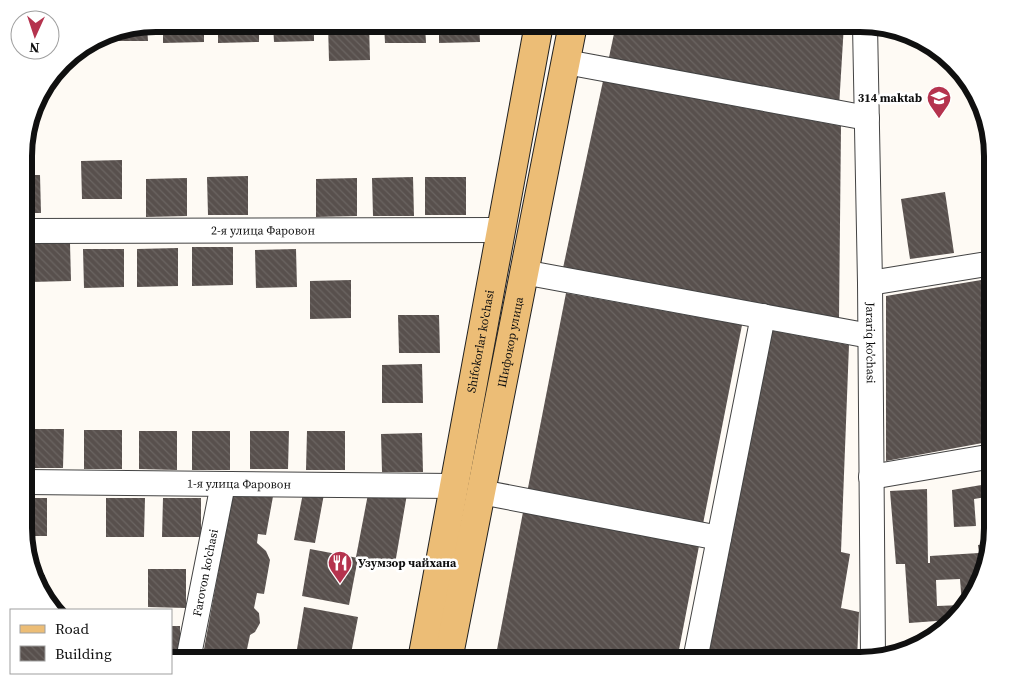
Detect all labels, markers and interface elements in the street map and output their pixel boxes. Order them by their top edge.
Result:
north arrow [10,10,60,60]
text: N [29,38,40,58]
school or university icon: 314 maktab [926,85,952,119]
place label: 314 maktab [858,90,922,106]
street label: 2-я улица Фаровон [211,222,315,239]
street label: Shifokorlar ko'chasi [463,288,498,394]
street label: Шифокор улица [494,294,527,389]
street label: Jarariq ko'chasi [862,301,879,384]
street label: 1-я улица Фаровон [187,476,292,492]
street label: Farovon ko'chasi [189,527,222,618]
restaurant icon: Узумзор чайхана [327,550,353,584]
place label: Узумзор чайхана [358,555,457,571]
legend [10,609,172,674]
text: Road [55,618,89,639]
text: Building [55,643,112,664]

